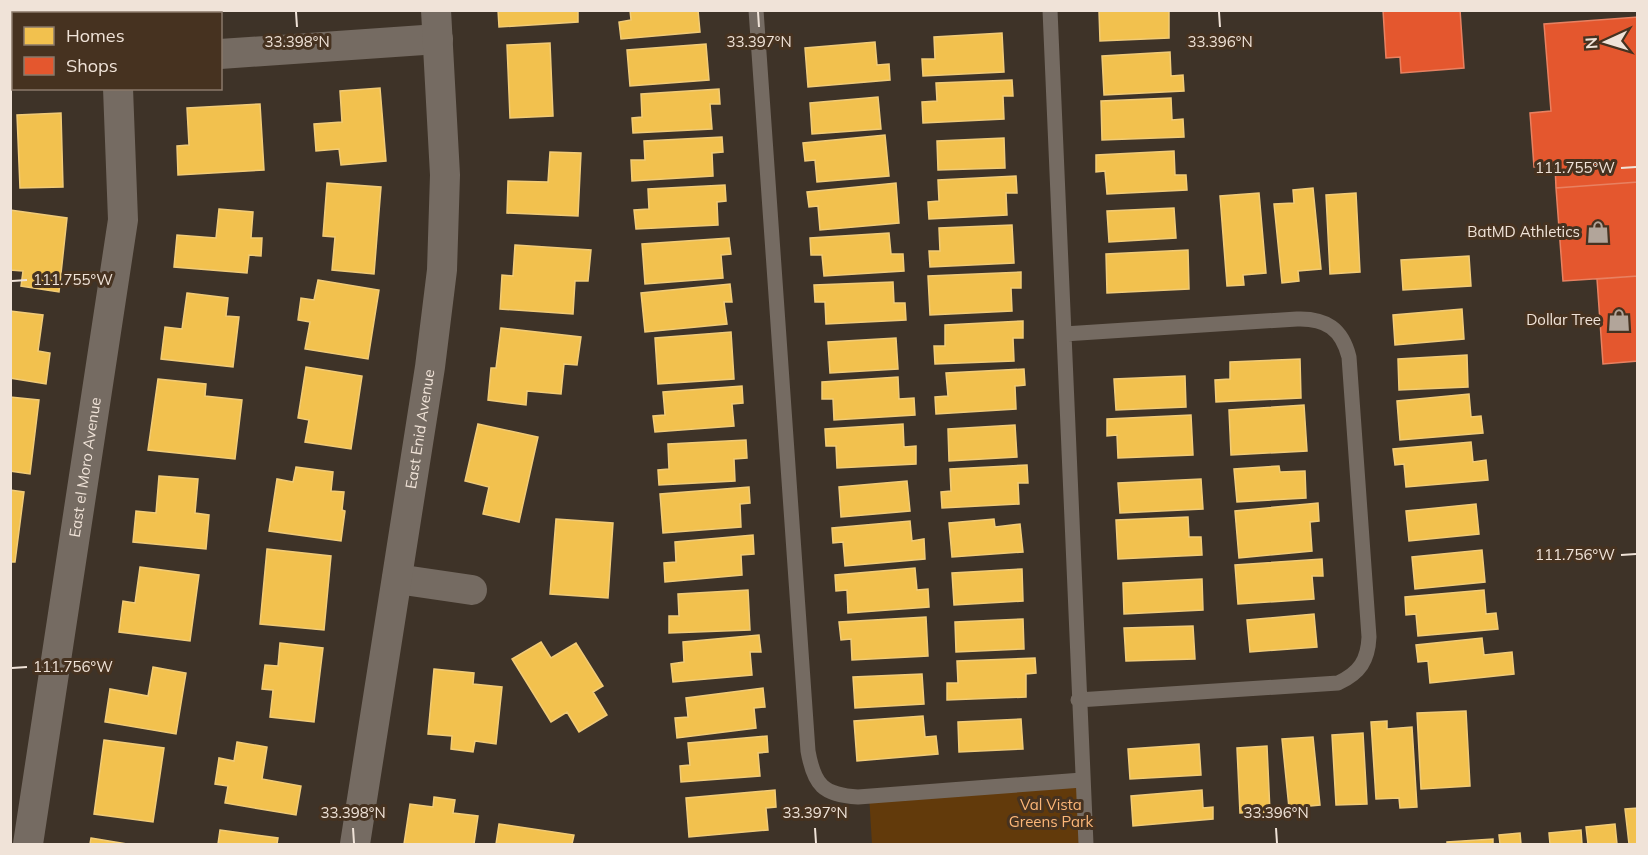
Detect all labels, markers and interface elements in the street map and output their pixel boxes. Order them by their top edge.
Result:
legend [12,12,222,90]
north arrow [1576,12,1636,72]
text: Homes [66,24,125,47]
text: 33.398°N [264,32,330,51]
text: 33.397°N [726,32,792,51]
text: 33.396°N [1187,32,1253,51]
text: N [1581,36,1601,50]
text: Shops [66,54,118,77]
text: 111.755°W [1535,158,1615,177]
shop icon: BatMD Athletics [1585,219,1611,245]
place label: BatMD Athletics [1467,222,1580,241]
text: 111.755°W [33,270,113,289]
shop icon: Dollar Tree [1606,307,1632,333]
place label: Dollar Tree [1526,310,1601,329]
street label: East Enid Avenue [401,368,439,490]
street label: East el Moro Avenue [65,396,105,539]
text: 111.756°W [1535,545,1615,564]
text: 111.756°W [33,657,113,676]
park label: Val Vista Greens Park [1009,795,1093,831]
text: 33.398°N [320,803,386,822]
text: 33.397°N [782,803,848,822]
text: 33.396°N [1243,803,1309,822]

